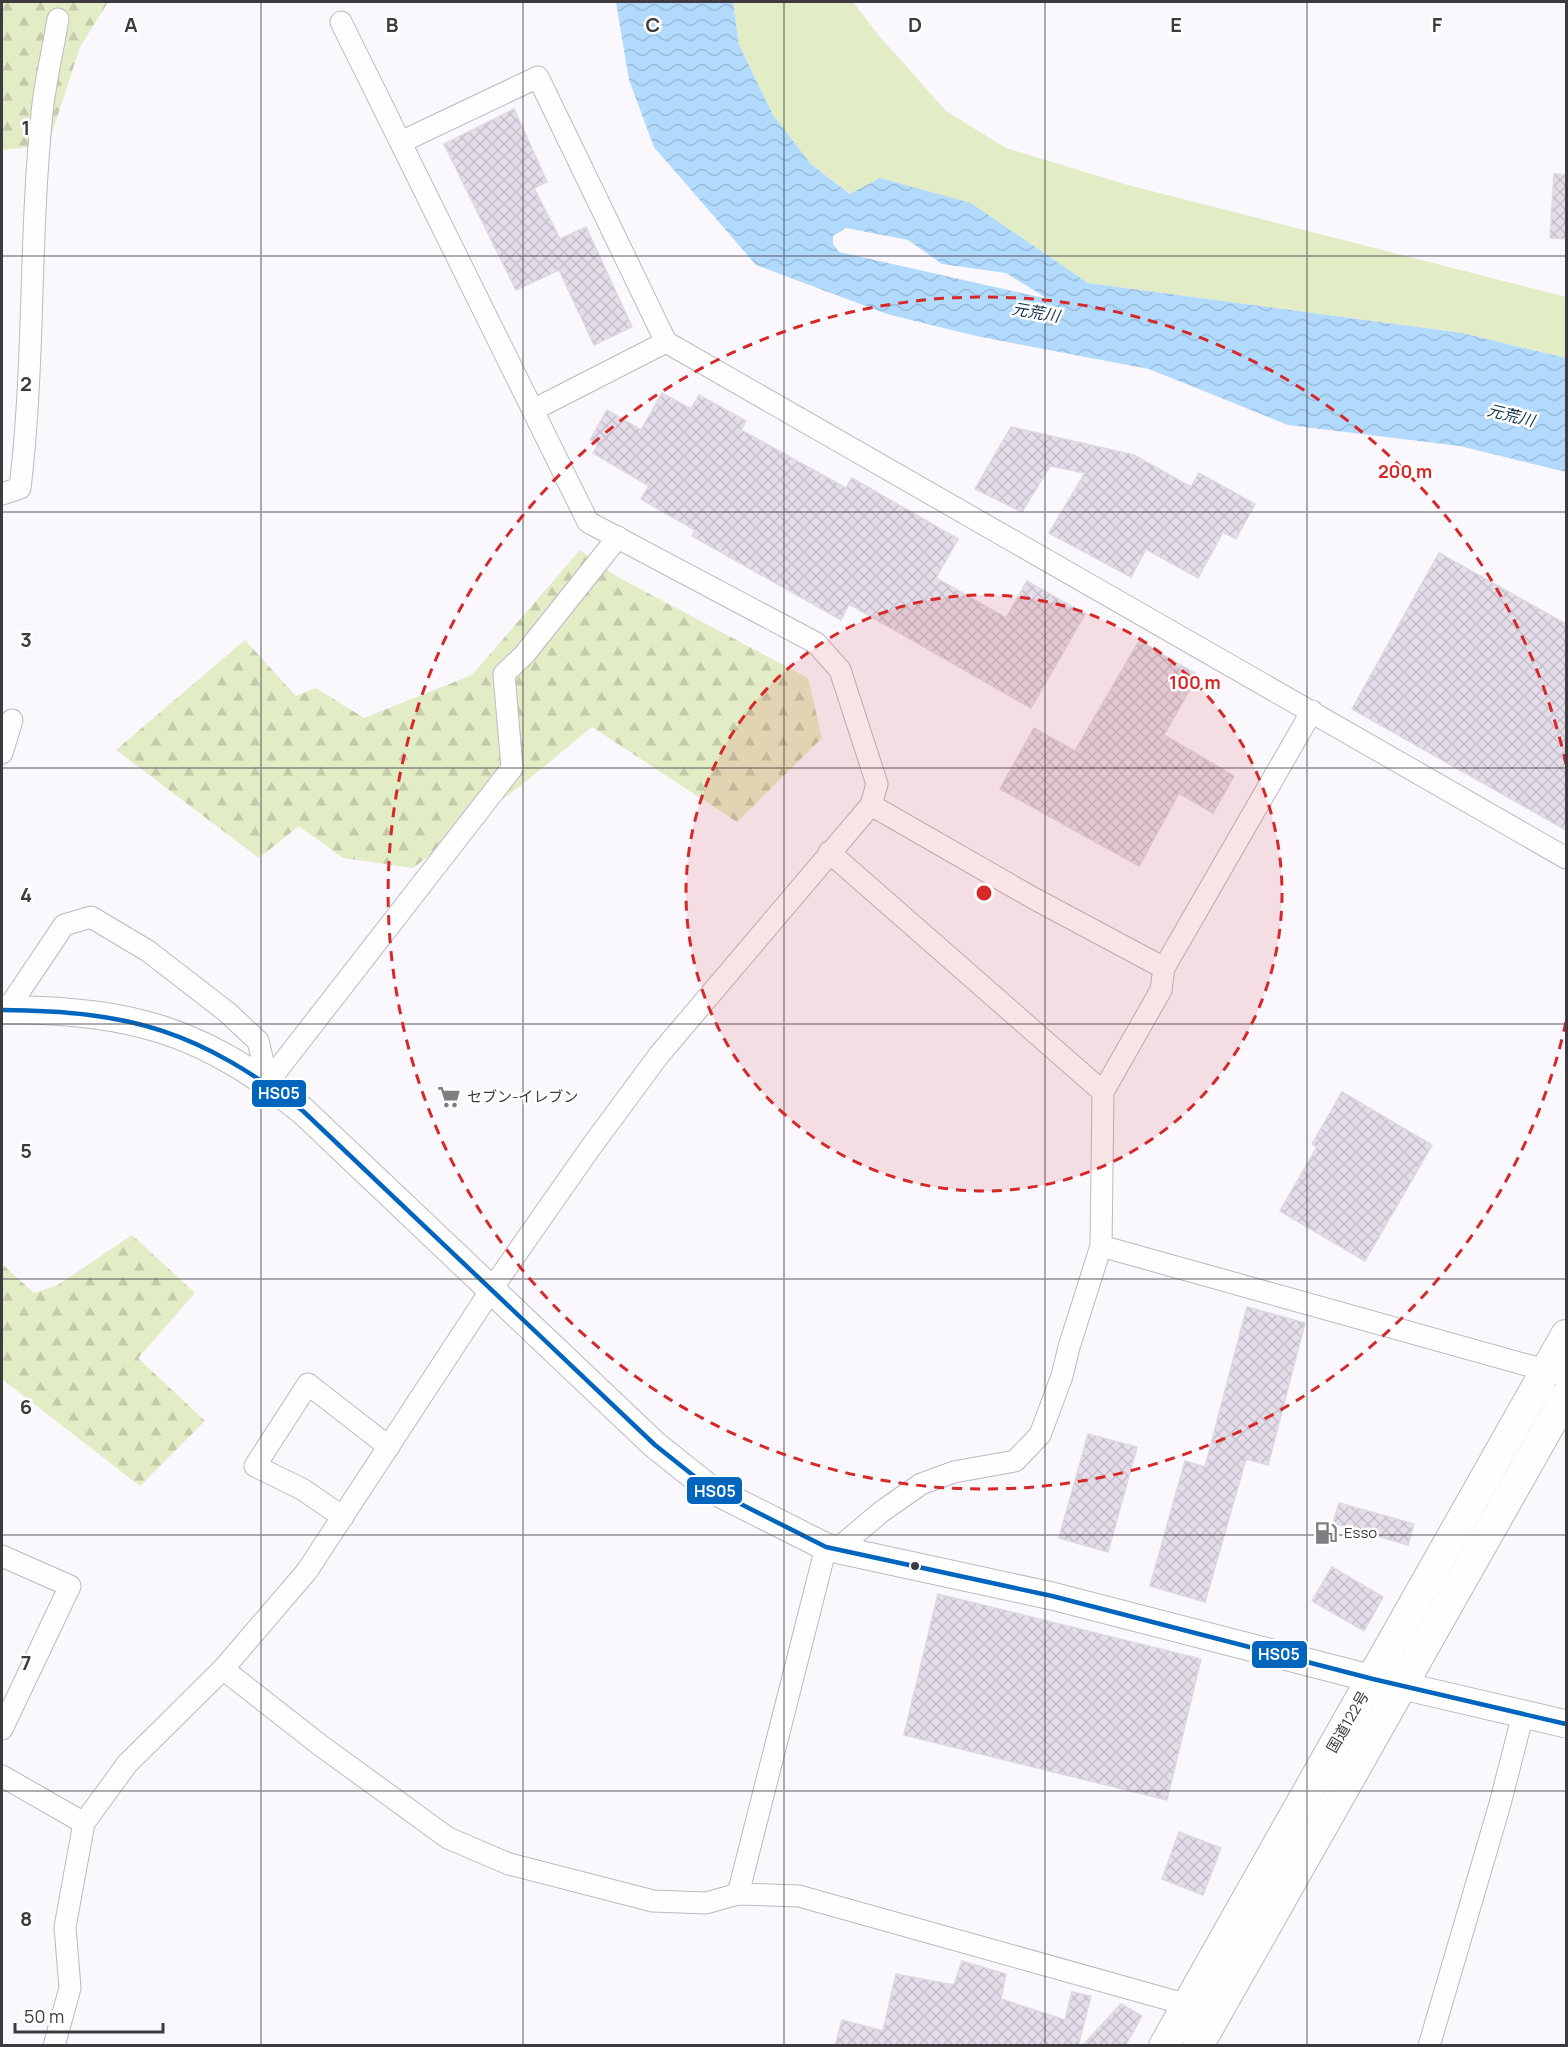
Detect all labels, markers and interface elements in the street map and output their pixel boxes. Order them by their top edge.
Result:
text: A [124,11,138,38]
text: B [386,11,399,38]
text: C [646,11,660,38]
text: D [908,11,922,38]
text: E [1170,11,1182,38]
text: F [1432,11,1443,38]
text: 1 [22,114,30,141]
water label: 元荒川 [1010,297,1064,327]
text: 2 [20,370,32,397]
water label: 元荒川 [1485,399,1539,432]
text: 200 m [1378,459,1432,483]
text: 3 [20,626,32,653]
text: 100 m [1169,670,1221,694]
text: 4 [20,881,32,908]
centre of rings [974,883,994,903]
line badge: HS05 [251,1079,307,1108]
text: HS05 [258,1082,300,1104]
supermarket icon: セブン-イレブン [436,1084,462,1110]
place label: セブン-イレブン [467,1086,578,1107]
text: 5 [20,1137,32,1164]
text: 6 [20,1393,32,1420]
line badge: HS05 [686,1476,743,1505]
text: HS05 [694,1480,736,1502]
fuel station icon: Esso [1313,1520,1339,1546]
place label: Esso [1344,1522,1377,1543]
unlabelled marker [909,1560,921,1572]
line badge: HS05 [1251,1640,1308,1669]
text: HS05 [1258,1643,1300,1665]
text: 7 [21,1649,31,1676]
street label: 国道122号 [1321,1687,1374,1756]
text: 8 [20,1905,32,1932]
scale bar [15,1996,164,2034]
text: 50 m [24,2004,64,2028]

